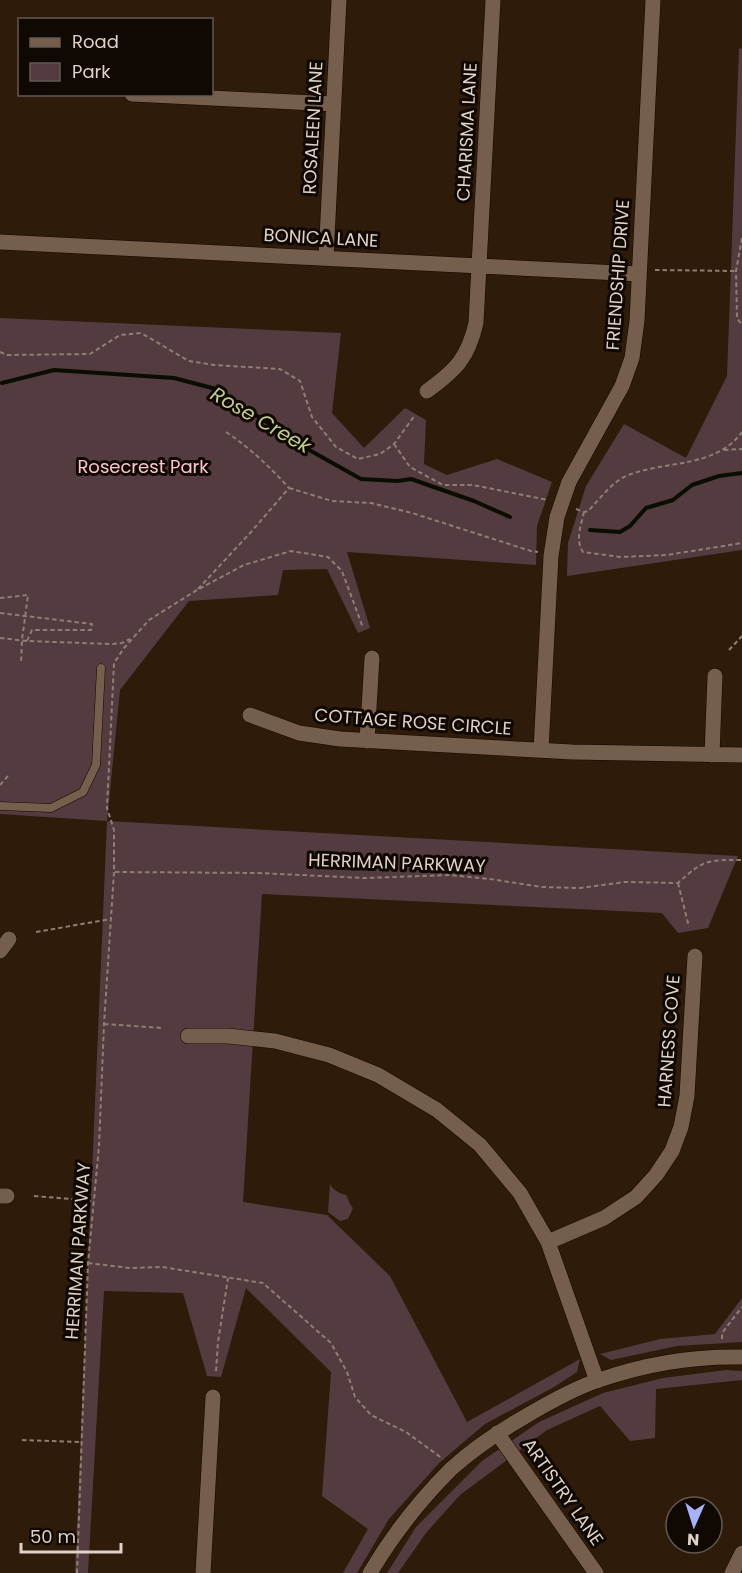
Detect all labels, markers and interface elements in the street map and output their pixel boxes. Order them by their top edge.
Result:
legend [18,18,213,96]
text: Road [72,29,119,54]
text: Park [72,59,111,84]
street label: ROSALEEN LANE [297,61,328,195]
street label: CHARISMA LANE [450,62,483,202]
street label: FRIENDSHIP DRIVE [600,199,635,351]
street label: BONICA LANE [263,222,379,253]
water label: Rose Creek [206,380,318,461]
park label: Rosecrest Park [77,454,209,479]
street label: COTTAGE ROSE CIRCLE [314,702,512,741]
street label: HERRIMAN PARKWAY [308,847,487,878]
street label: HARNESS COVE [651,974,686,1108]
street label: HERRIMAN PARKWAY [59,1161,96,1340]
street label: ARTISTRY LANE [517,1433,610,1550]
north arrow [664,1495,724,1555]
scale bar [21,1516,122,1554]
text: 50 m [30,1524,76,1549]
text: N [687,1528,700,1551]

